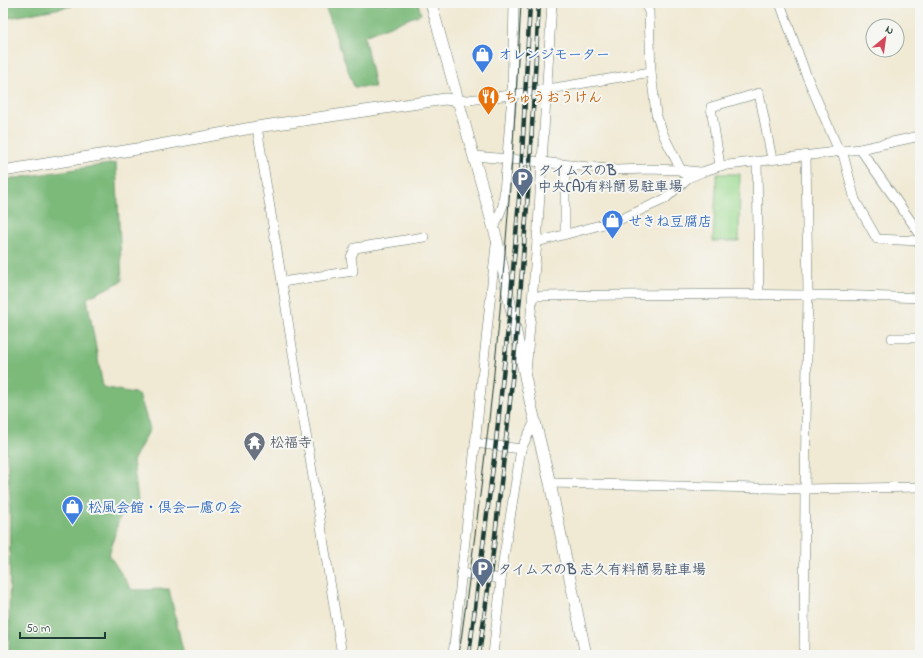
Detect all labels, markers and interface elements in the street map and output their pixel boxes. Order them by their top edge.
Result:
north arrow [865,18,905,58]
text: N [882,21,896,39]
shop icon: オレンジモーター [469,41,495,74]
place label: オレンジモーター [498,45,610,66]
restaurant icon: ちゅうおうけん [476,84,502,117]
place label: ちゅうおうけん [504,88,602,109]
place label: タイムズのB 中央(A)有料簡易駐車場 [538,161,683,198]
parking icon: タイムズのB 中央(A)有料簡易駐車場 [510,165,536,198]
shop icon: せきね豆腐店 [600,208,626,241]
place label: せきね豆腐店 [628,212,712,233]
temple icon: 松福寺 [241,429,267,462]
place label: 松福寺 [270,433,312,454]
shop icon: 松風会館・倶会一慮の会 [60,494,86,527]
place label: 松風会館・倶会一慮の会 [88,498,242,519]
parking icon: タイムズのB 志久有料簡易駐車場 [470,556,496,589]
place label: タイムズのB 志久有料簡易駐車場 [498,560,706,581]
scale bar [20,614,105,640]
text: 50 m [26,620,50,638]

